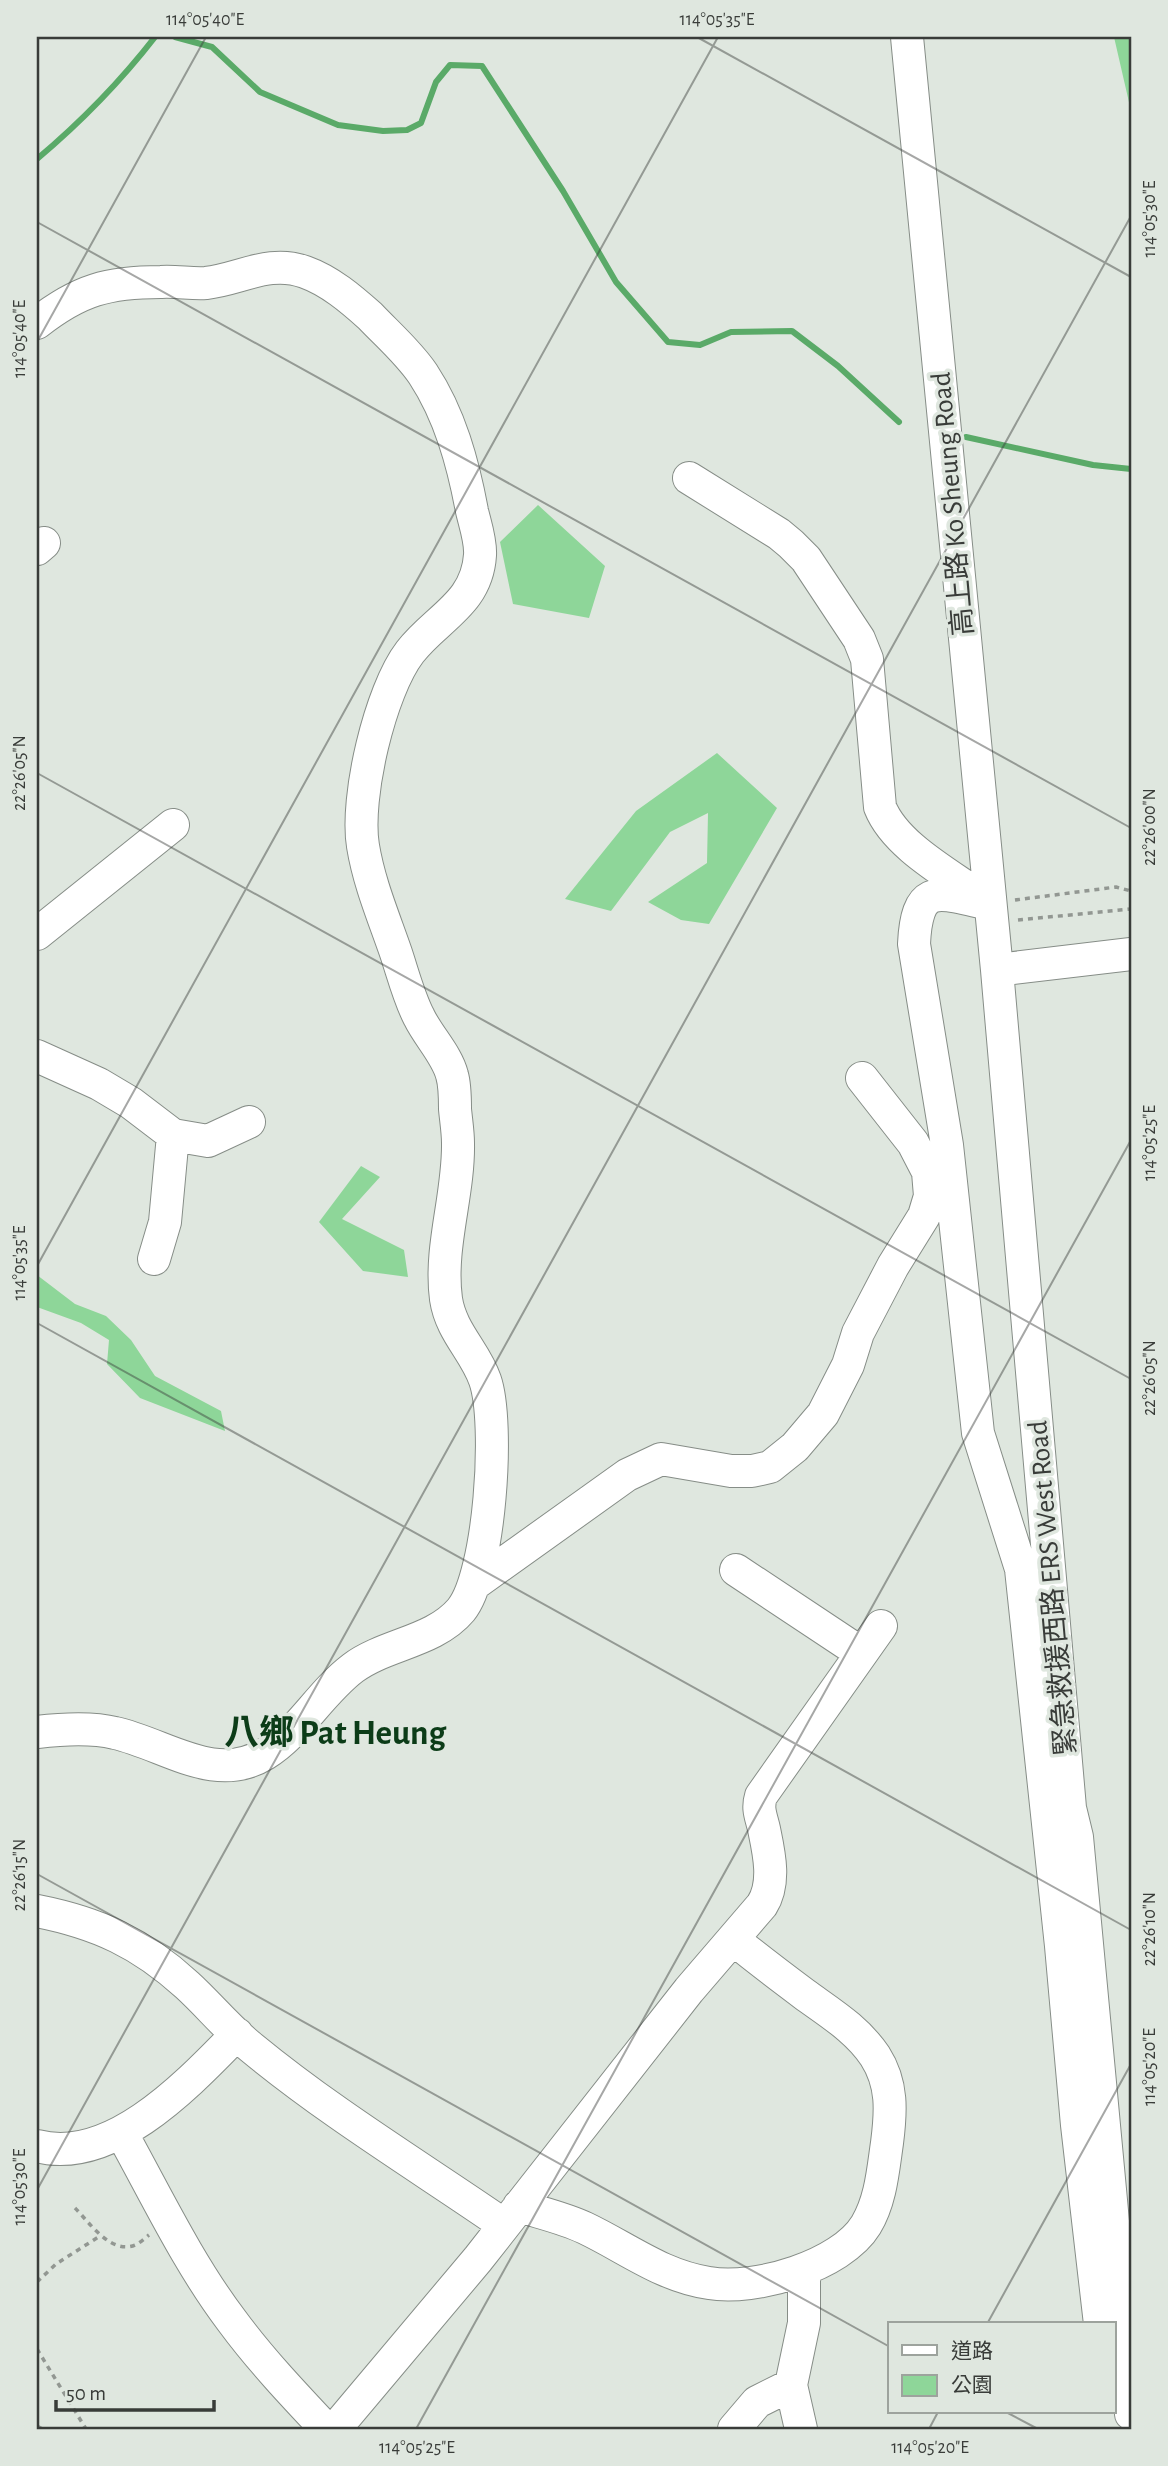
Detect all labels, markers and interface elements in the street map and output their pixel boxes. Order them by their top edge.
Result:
text: 114°05'40"E [166,11,244,29]
text: 114°05'35"E [680,11,755,29]
text: 114°05'30"E [1141,180,1159,257]
text: 114°05'40"E [11,300,29,378]
street label: 高上路 Ko Sheung Road [926,371,978,637]
text: 22°26'05"N [11,735,29,811]
text: 22°26'00"N [1141,788,1159,866]
text: 114°05'25"E [1141,1105,1159,1181]
text: 114°05'35"E [11,1225,29,1301]
text: 22°26'05"N [1141,1340,1159,1416]
street label: 緊急救援西路 ERS West Road [1022,1419,1082,1756]
district label: 八鄉 Pat Heung [224,1714,447,1751]
text: 22°26'15"N [11,1839,29,1911]
text: 22°26'10"N [1141,1892,1159,1966]
text: 114°05'20"E [1141,2028,1159,2106]
text: 114°05'30"E [11,2148,29,2225]
legend [888,2322,1116,2414]
text: 道路 [951,2340,993,2362]
scale bar [56,2368,214,2412]
text: 公園 [951,2375,993,2396]
text: 50 m [66,2383,106,2404]
text: 114°05'25"E [379,2439,455,2457]
text: 114°05'20"E [891,2439,969,2457]

